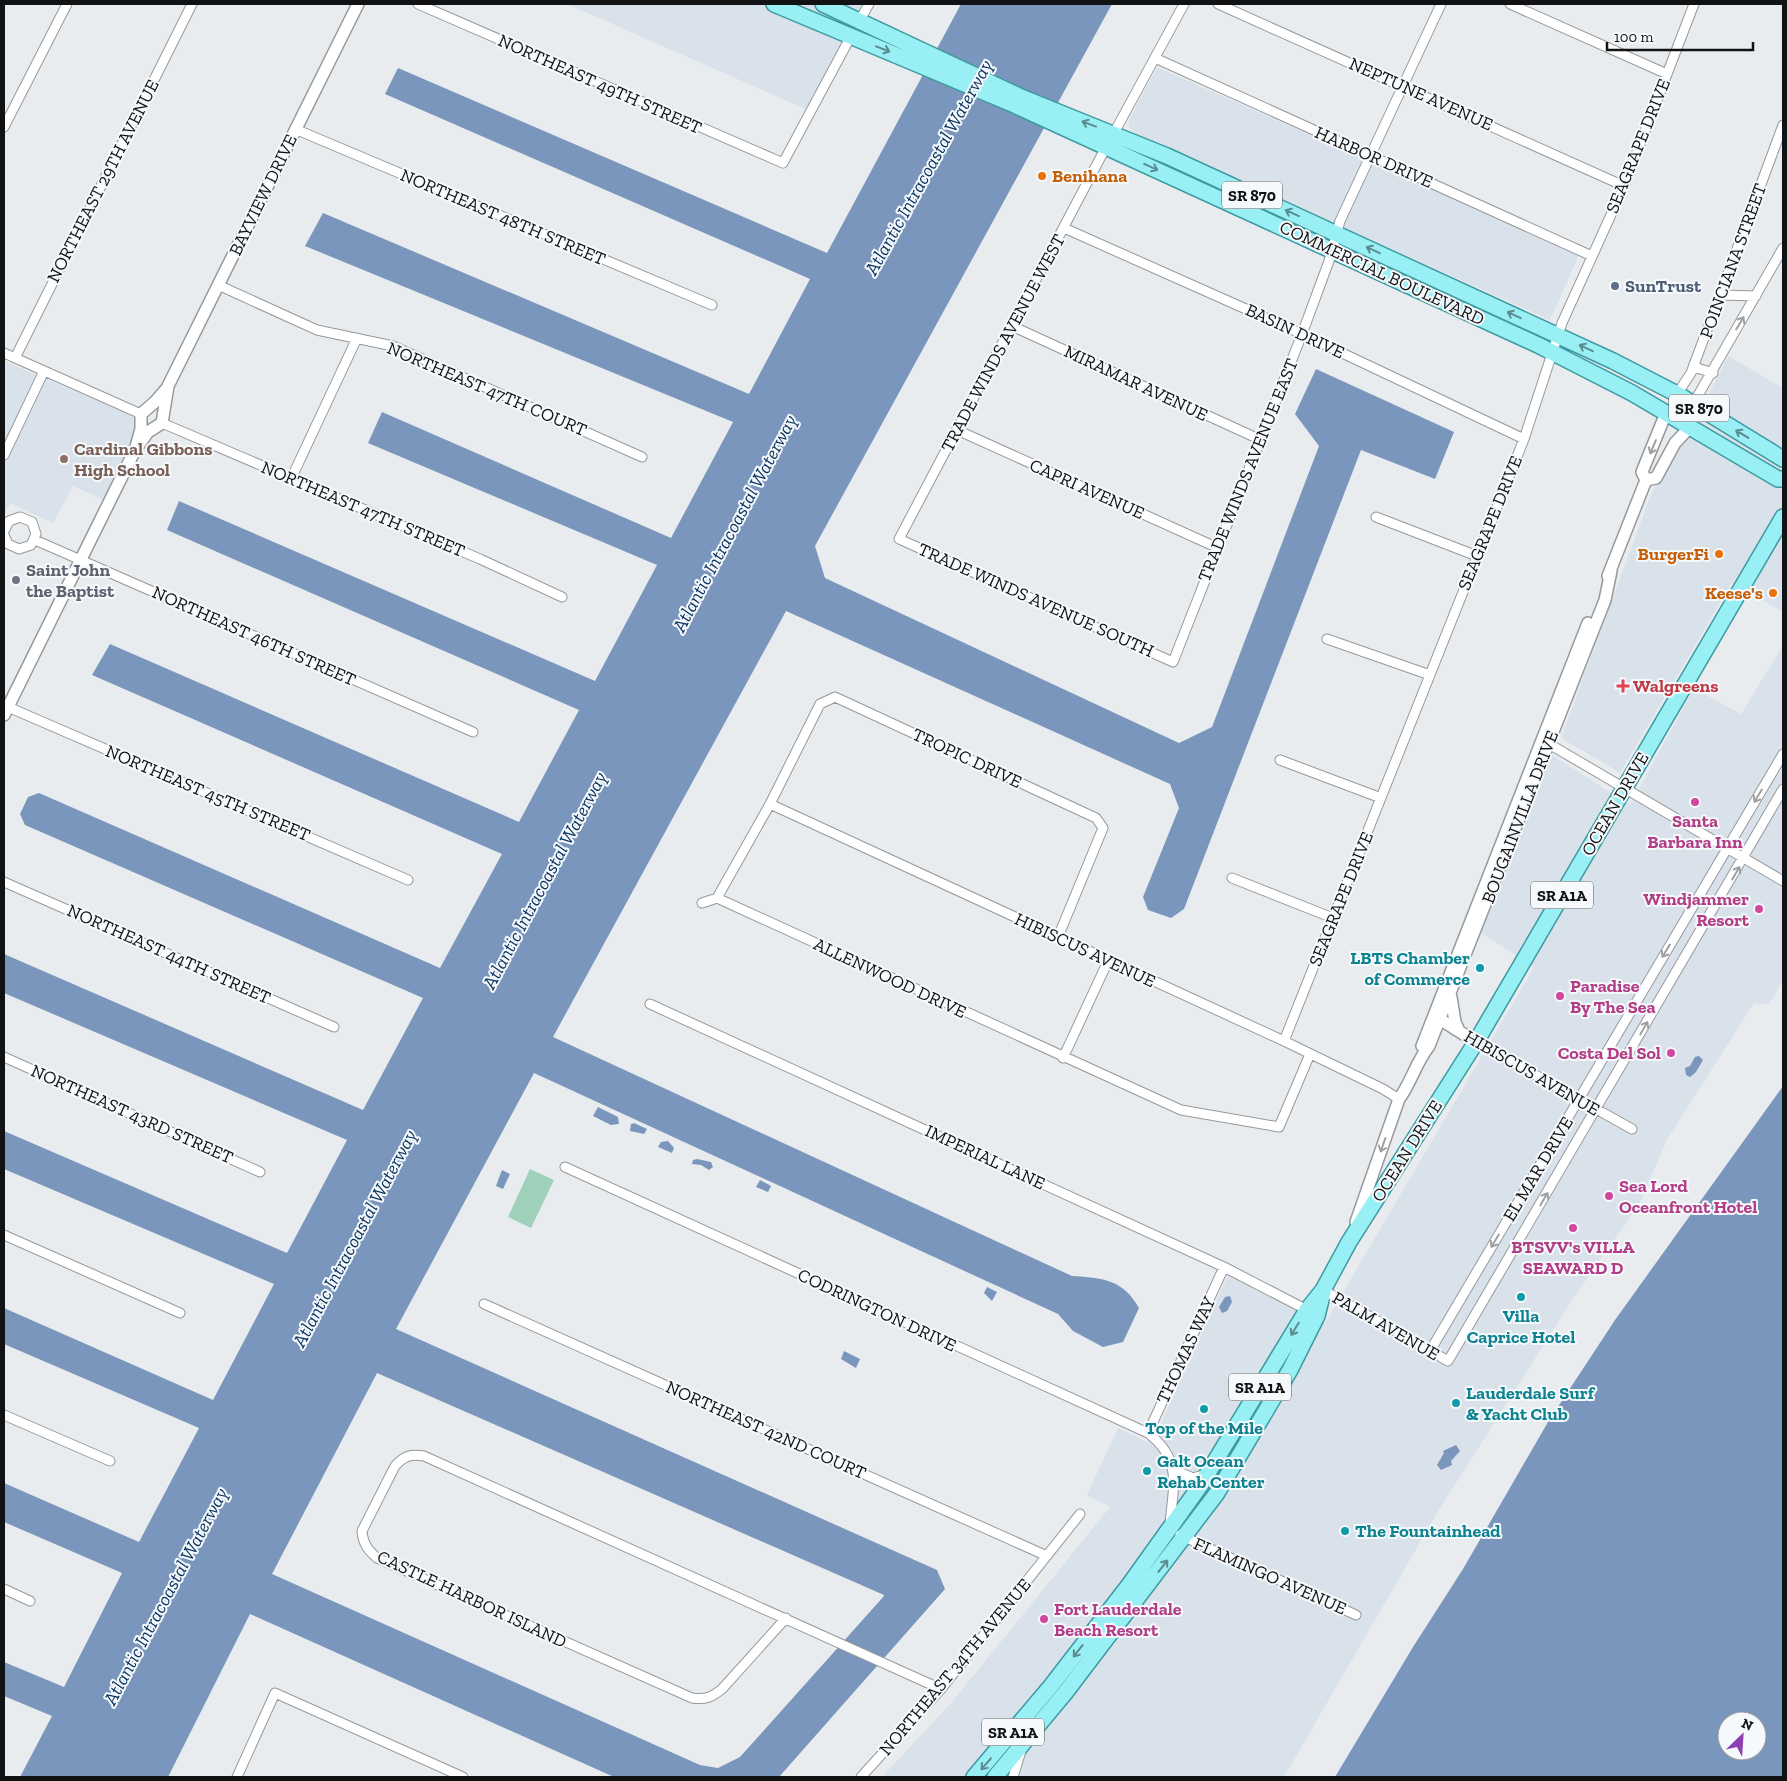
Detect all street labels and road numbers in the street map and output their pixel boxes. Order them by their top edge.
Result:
street label: NORTHEAST 49TH STREET [495,29,705,139]
street label: NEPTUNE AVENUE [1346,52,1496,136]
street label: NORTHEAST 29TH AVENUE [42,76,164,286]
street label: SEAGRAPE DRIVE [1601,76,1675,216]
street label: HARBOR DRIVE [1312,121,1436,193]
street label: BAYVIEW DRIVE [224,131,302,259]
street label: NORTHEAST 48TH STREET [397,164,609,270]
street label: POINCIANA STREET [1695,180,1771,342]
road number: SR 870 [1222,182,1282,208]
street label: COMMERCIAL BOULEVARD [1276,216,1488,330]
street label: TRADE WINDS AVENUE WEST [936,230,1070,456]
street label: BASIN DRIVE [1242,299,1348,363]
street label: NORTHEAST 47TH COURT [384,337,590,441]
street label: MIRAMAR AVENUE [1061,340,1211,426]
street label: TRADE WINDS AVENUE EAST [1193,355,1303,585]
road number: SR 870 [1669,394,1729,422]
street label: SEAGRAPE DRIVE [1453,453,1527,593]
street label: CAPRI AVENUE [1026,454,1148,524]
street label: NORTHEAST 47TH STREET [258,456,468,562]
street label: TRADE WINDS AVENUE SOUTH [915,538,1157,662]
street label: NORTHEAST 46TH STREET [149,581,359,691]
street label: TROPIC DRIVE [909,723,1025,793]
street label: BOUGAINVILLA DRIVE [1477,727,1563,907]
street label: NORTHEAST 45TH STREET [102,740,314,846]
street label: OCEAN DRIVE [1576,748,1654,860]
street label: SEAGRAPE DRIVE [1304,829,1378,969]
road number: SR A1A [1531,882,1593,908]
street label: NORTHEAST 44TH STREET [64,899,274,1009]
street label: HIBISCUS AVENUE [1011,908,1159,992]
street label: ALLENWOOD DRIVE [810,933,970,1023]
street label: HIBISCUS AVENUE [1460,1025,1604,1121]
street label: NORTHEAST 43RD STREET [27,1059,237,1169]
street label: OCEAN DRIVE [1367,1096,1447,1206]
street label: EL MAR DRIVE [1498,1113,1578,1225]
street label: IMPERIAL LANE [922,1120,1048,1194]
street label: CODRINGTON DRIVE [794,1264,960,1356]
street label: PALM AVENUE [1329,1287,1443,1365]
street label: THOMAS WAY [1152,1293,1220,1407]
road number: SR A1A [1229,1374,1291,1400]
street label: NORTHEAST 42ND COURT [662,1376,870,1484]
street label: FLAMINGO AVENUE [1190,1532,1350,1620]
street label: CASTLE HARBOR ISLAND [374,1545,570,1653]
street label: NORTHEAST 34TH AVENUE [874,1574,1036,1760]
road number: SR A1A [982,1718,1044,1745]

